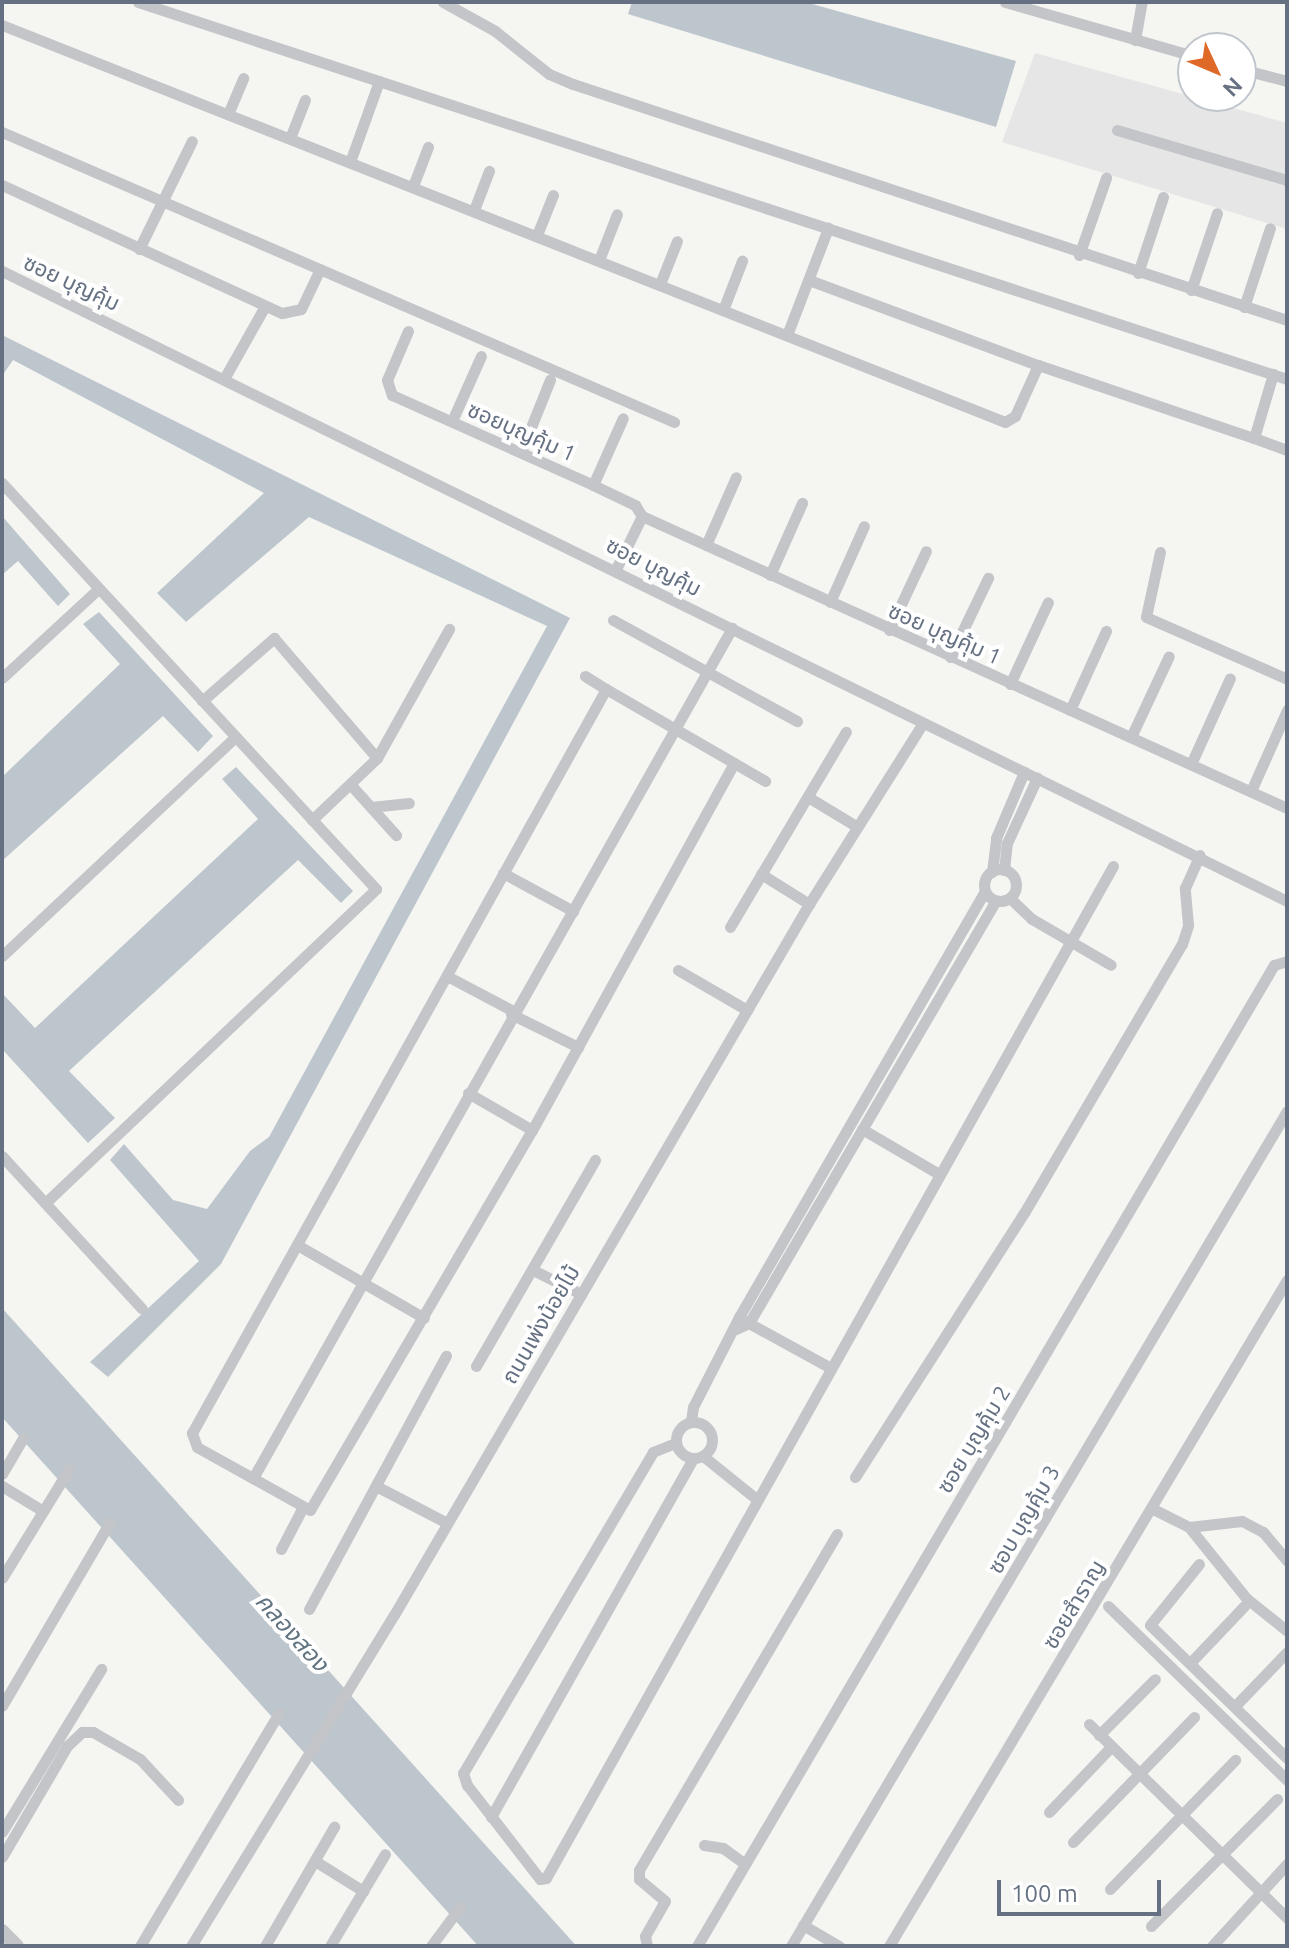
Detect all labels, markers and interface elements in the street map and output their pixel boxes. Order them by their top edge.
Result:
north arrow [1177,32,1257,112]
text: N [1218,73,1248,102]
street label: ซอย บุญคุ้ม [20,248,124,316]
street label: ซอยบุญคุ้ม 1 [464,395,580,467]
street label: ซอย บุญคุ้ม [602,531,706,601]
street label: ซอย บุญคุ้ม 1 [884,596,1006,670]
street label: ถนนเพ่งน้อยไม้ [495,1260,585,1388]
street label: ซอย บุญคุ้ม 2 [931,1380,1015,1498]
street label: ซอบ บุญคุ้ม 3 [981,1460,1065,1578]
street label: ซอยสำราญ [1036,1555,1110,1653]
water label: คลองสอง [249,1587,335,1677]
scale bar [1001,1864,1165,1914]
text: 100 m [1011,1880,1078,1907]

